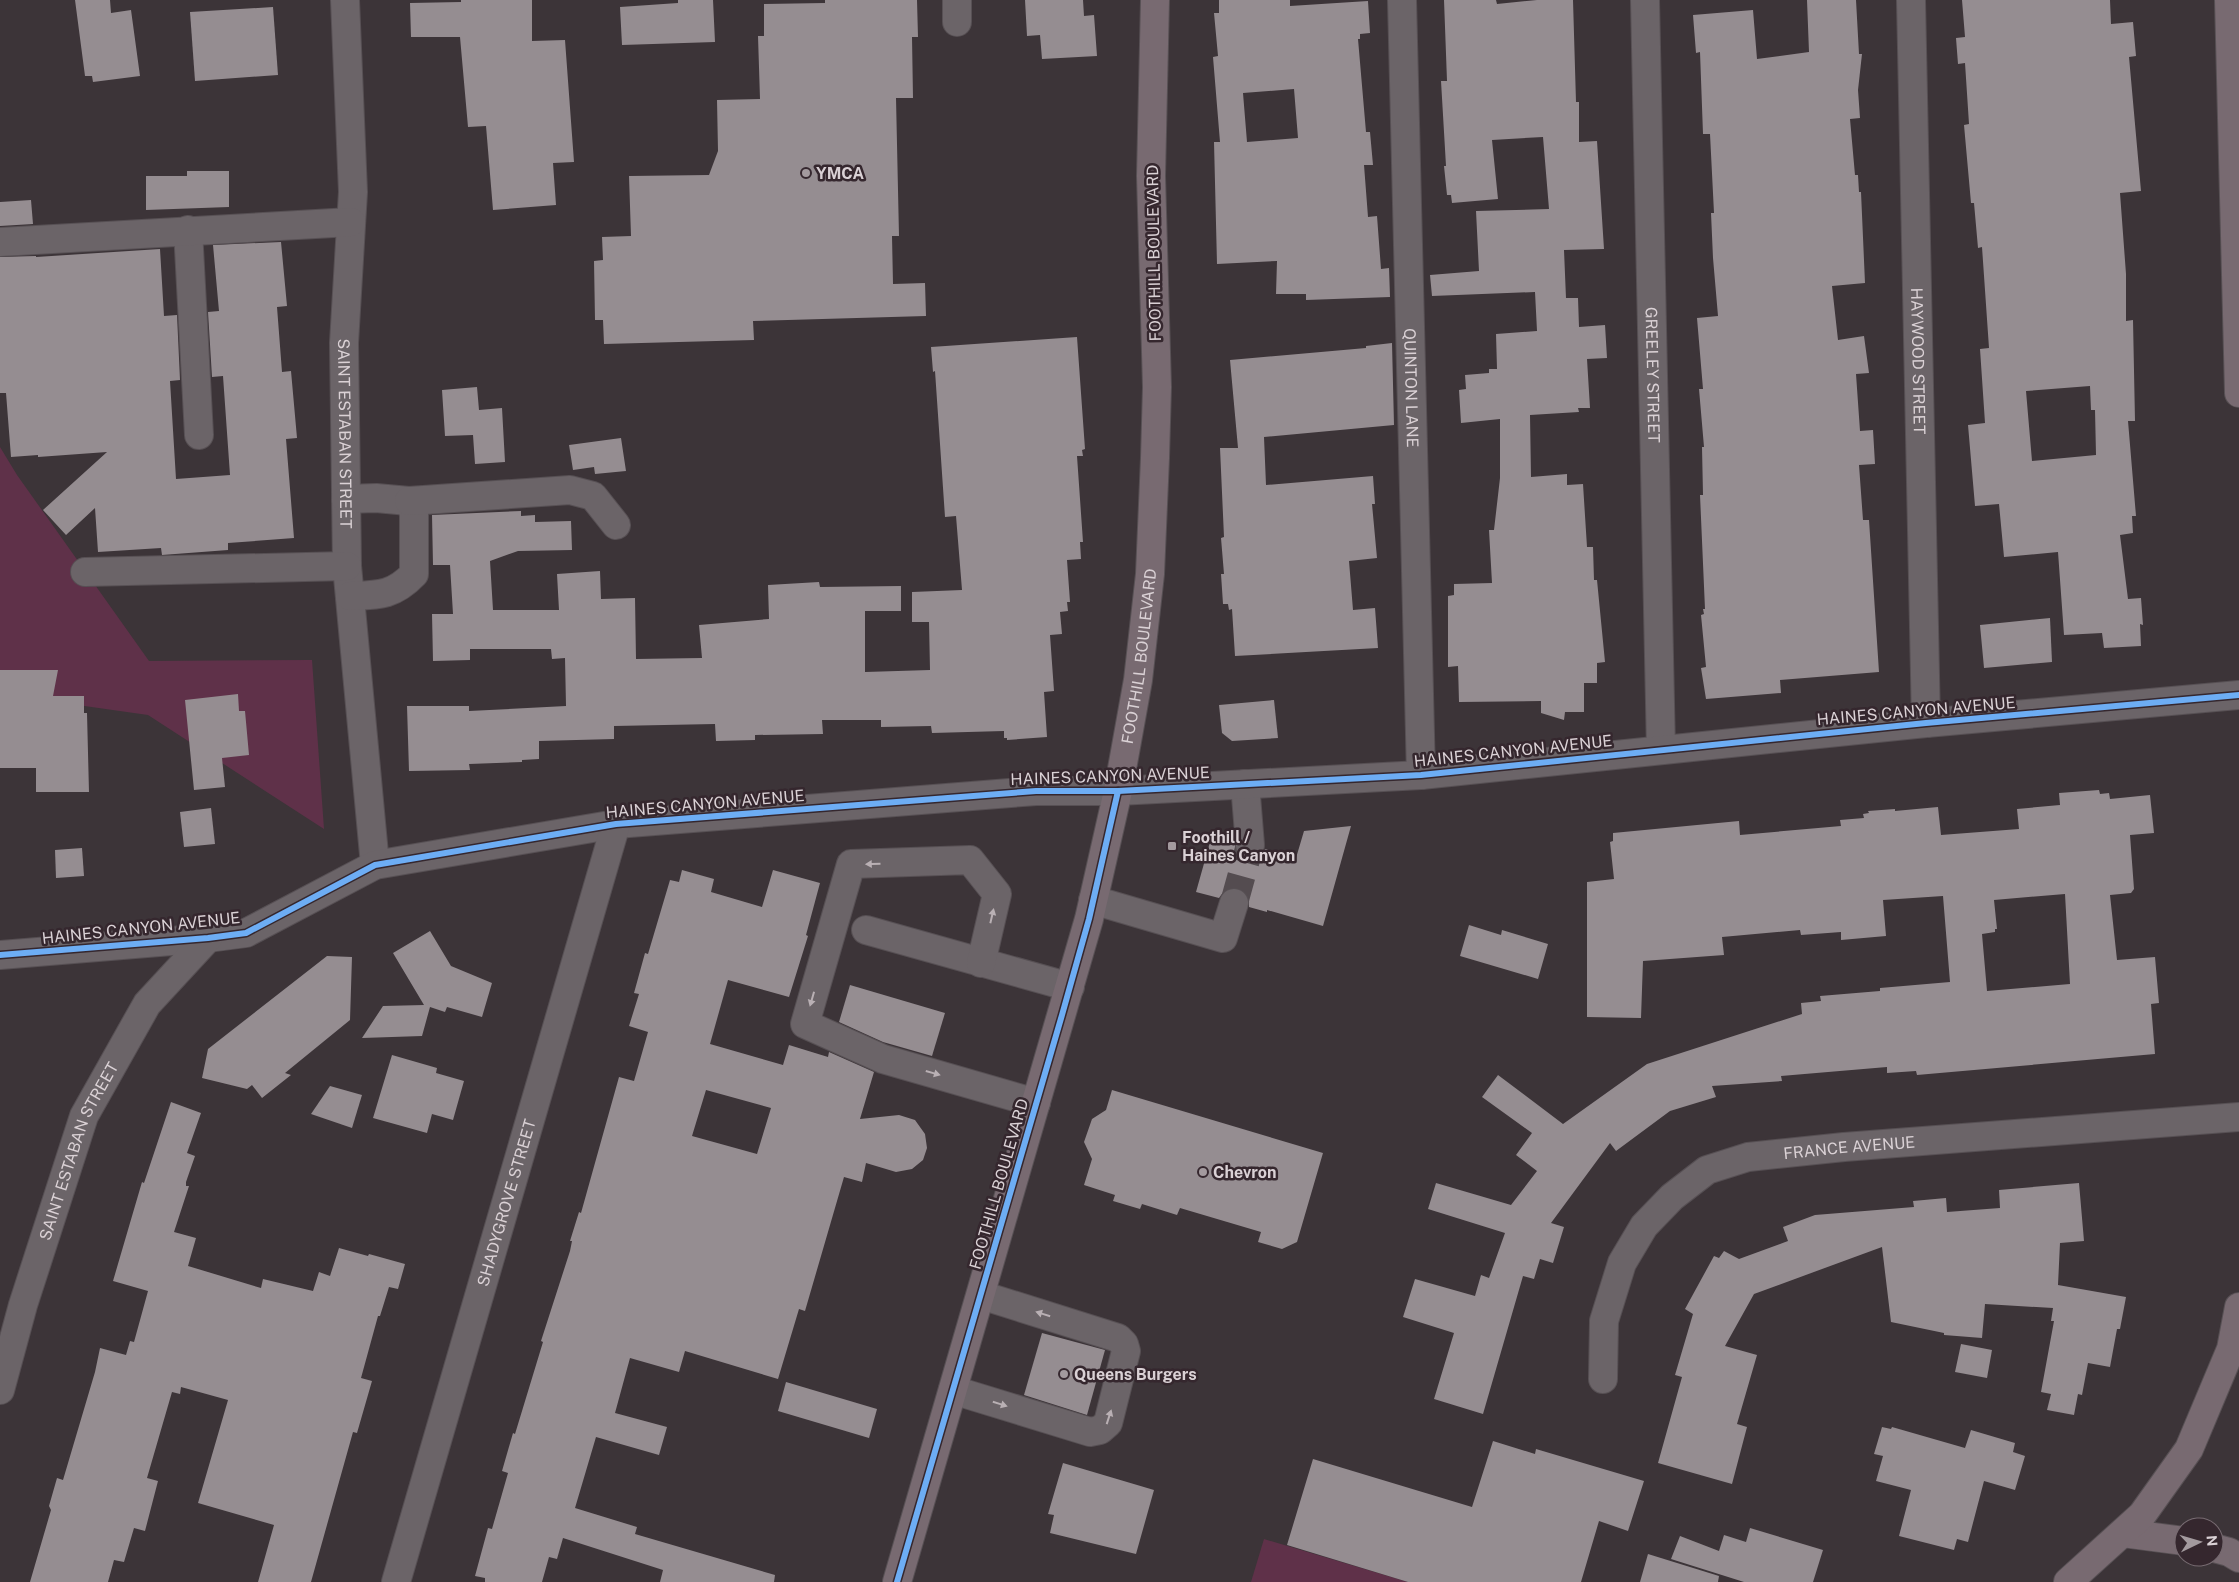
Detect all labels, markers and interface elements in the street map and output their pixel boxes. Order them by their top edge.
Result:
place label: YMCA [816,164,864,183]
street label: FOOTHILL BOULEVARD [1143,165,1165,341]
marker: YMCA [800,167,812,179]
street label: HAYWOOD STREET [1907,287,1930,435]
street label: GREELEY STREET [1642,307,1664,444]
street label: QUINTON LANE [1401,328,1422,448]
street label: SAINT ESTABAN STREET [334,338,356,529]
street label: FOOTHILL BOULEVARD [1117,568,1160,745]
street label: HAINES CANYON AVENUE [1816,693,2016,729]
street label: HAINES CANYON AVENUE [1413,731,1613,771]
street label: HAINES CANYON AVENUE [1010,763,1210,789]
street label: HAINES CANYON AVENUE [605,786,805,822]
place label: Foothill / Haines Canyon [1182,828,1295,865]
marker: Foothill / Haines Canyon [1166,840,1178,852]
one-way arrow [865,860,881,868]
street label: HAINES CANYON AVENUE [41,908,241,948]
one-way arrow [988,908,996,923]
one-way arrow [808,992,816,1007]
street label: SAINT ESTABAN STREET [35,1058,122,1242]
one-way arrow [925,1070,940,1078]
street label: FOOTHILL BOULEVARD [966,1097,1032,1271]
street label: SHADYGROVE STREET [473,1116,539,1288]
street label: FRANCE AVENUE [1782,1132,1916,1163]
place label: Chevron [1213,1163,1277,1182]
marker: Chevron [1197,1166,1209,1178]
one-way arrow [1035,1310,1050,1317]
place label: Queens Burgers [1074,1365,1197,1384]
marker: Queens Burgers [1058,1368,1070,1380]
one-way arrow [993,1400,1008,1408]
one-way arrow [1106,1409,1113,1424]
north arrow [2174,1517,2224,1567]
text: N [2204,1535,2220,1547]

